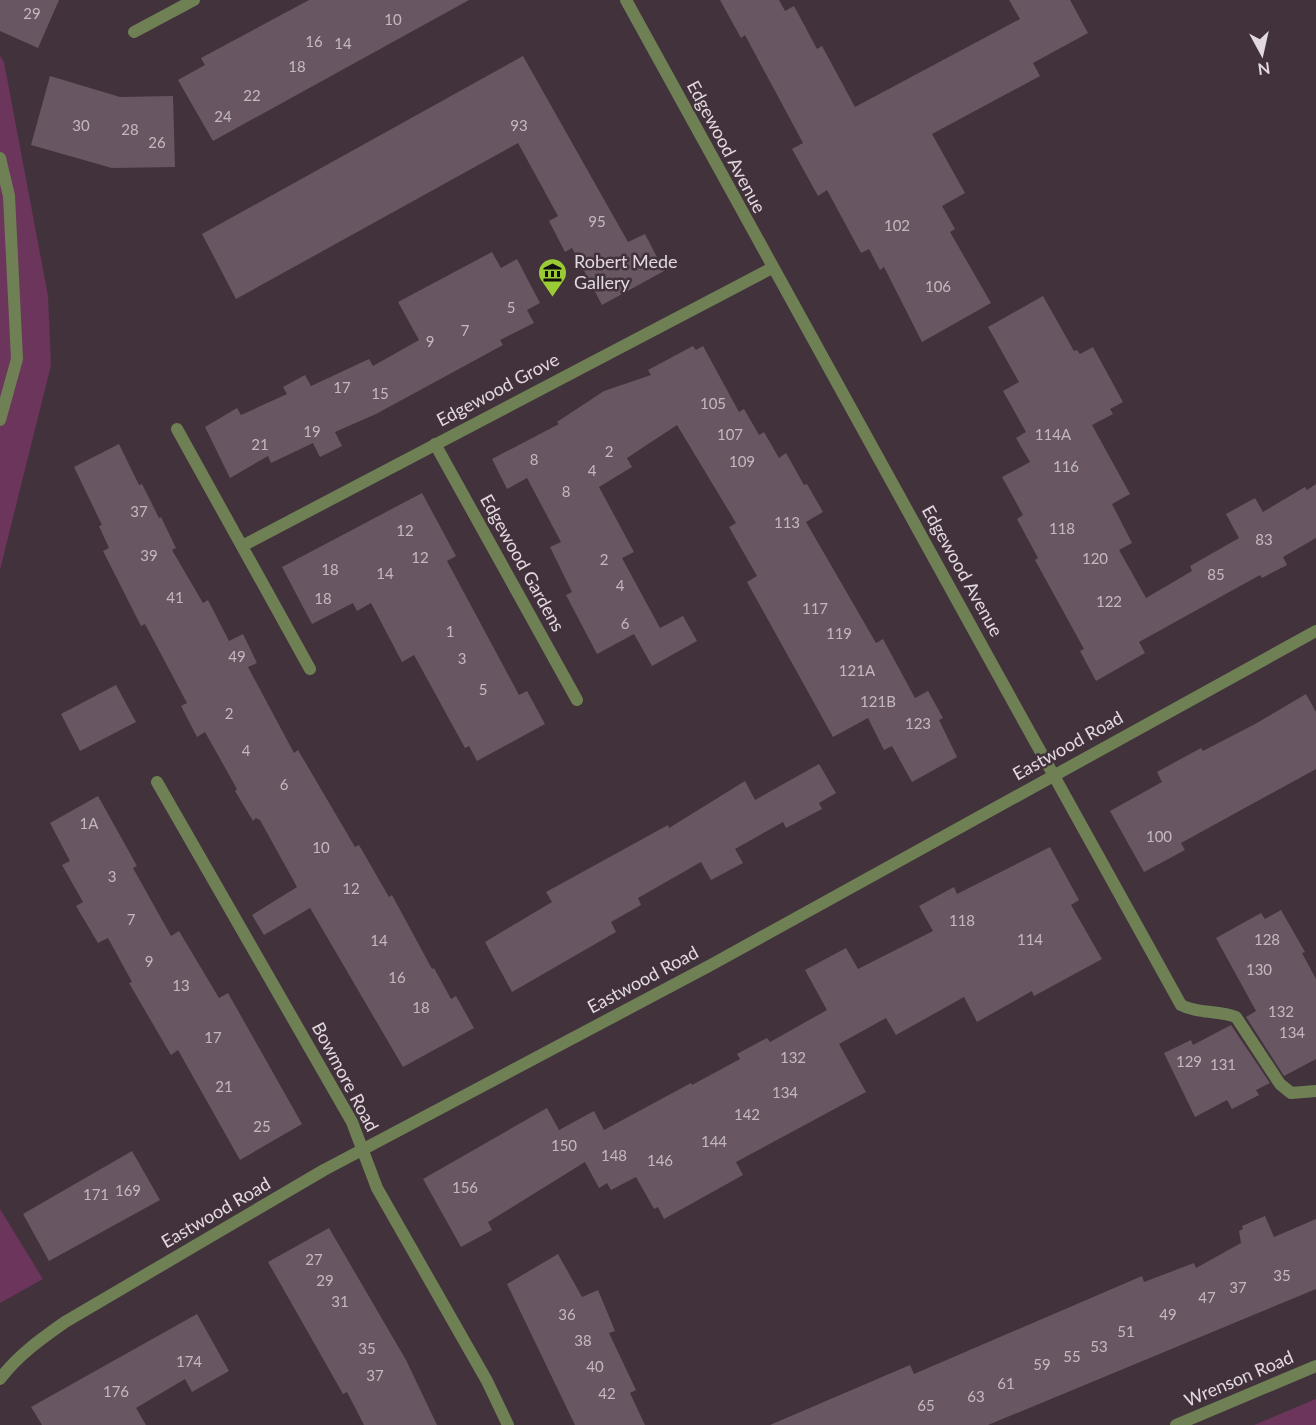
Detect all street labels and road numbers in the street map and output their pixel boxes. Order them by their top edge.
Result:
street label: Edgewood Avenue [683,77,771,217]
street label: Edgewood Grove [433,348,563,431]
street label: Edgewood Gardens [476,490,570,635]
street label: Edgewood Avenue [918,501,1008,640]
street label: Eastwood Road [1009,706,1126,784]
street label: Eastwood Road [583,941,702,1018]
street label: Bowmore Road [308,1018,384,1135]
street label: Eastwood Road [157,1172,274,1252]
street label: Wrenson Road [1181,1345,1296,1411]

